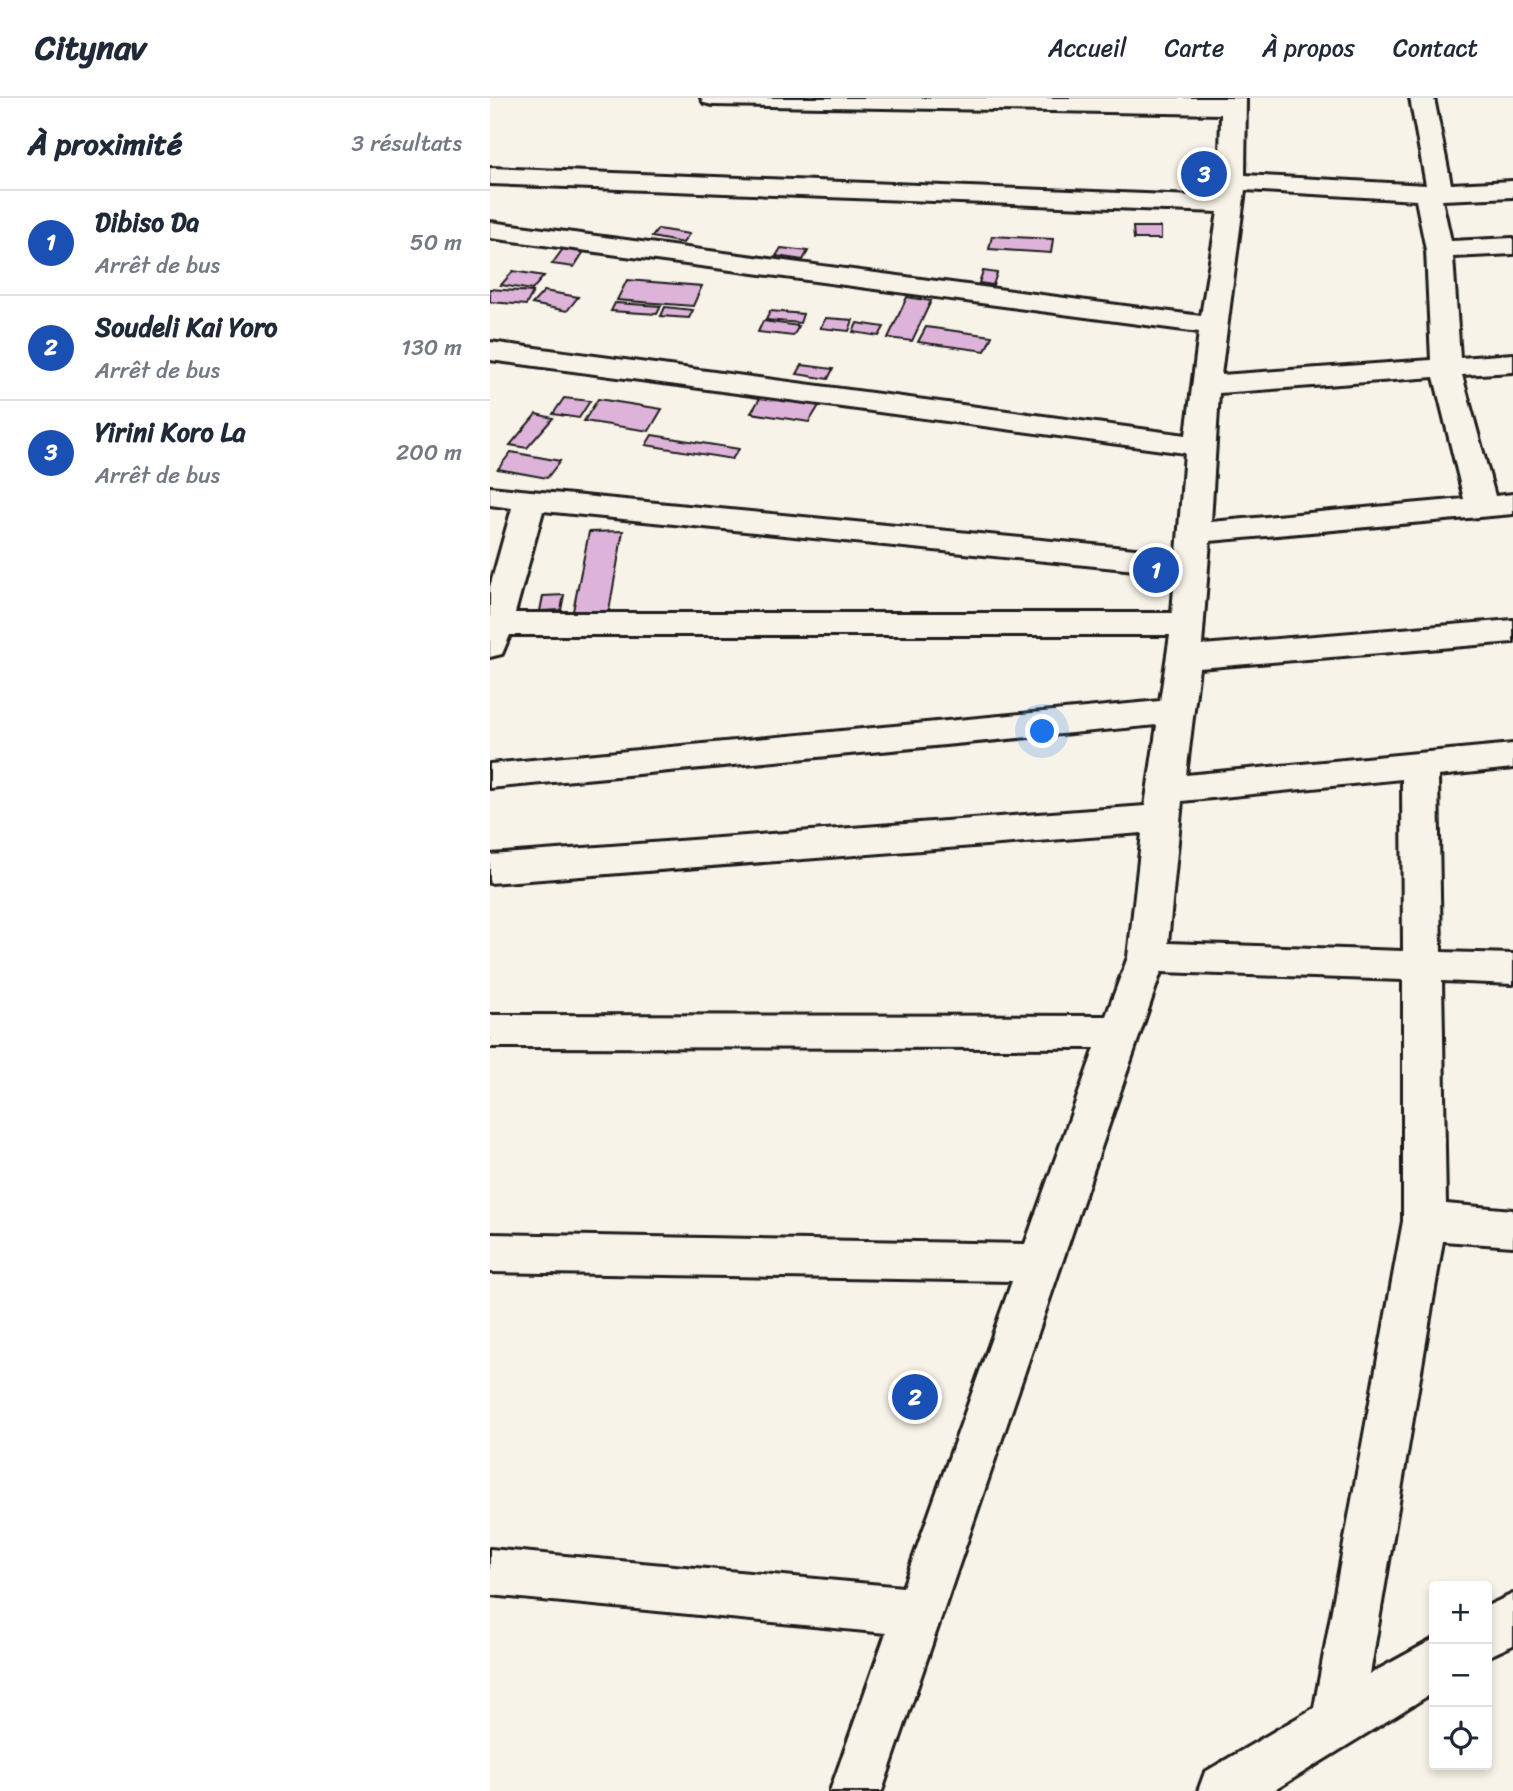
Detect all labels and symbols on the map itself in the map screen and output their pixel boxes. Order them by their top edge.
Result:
pin: 3 [1181,148,1227,200]
pin: 1 [1133,544,1179,596]
your location [1025,714,1059,748]
pin: 2 [892,1371,938,1423]

